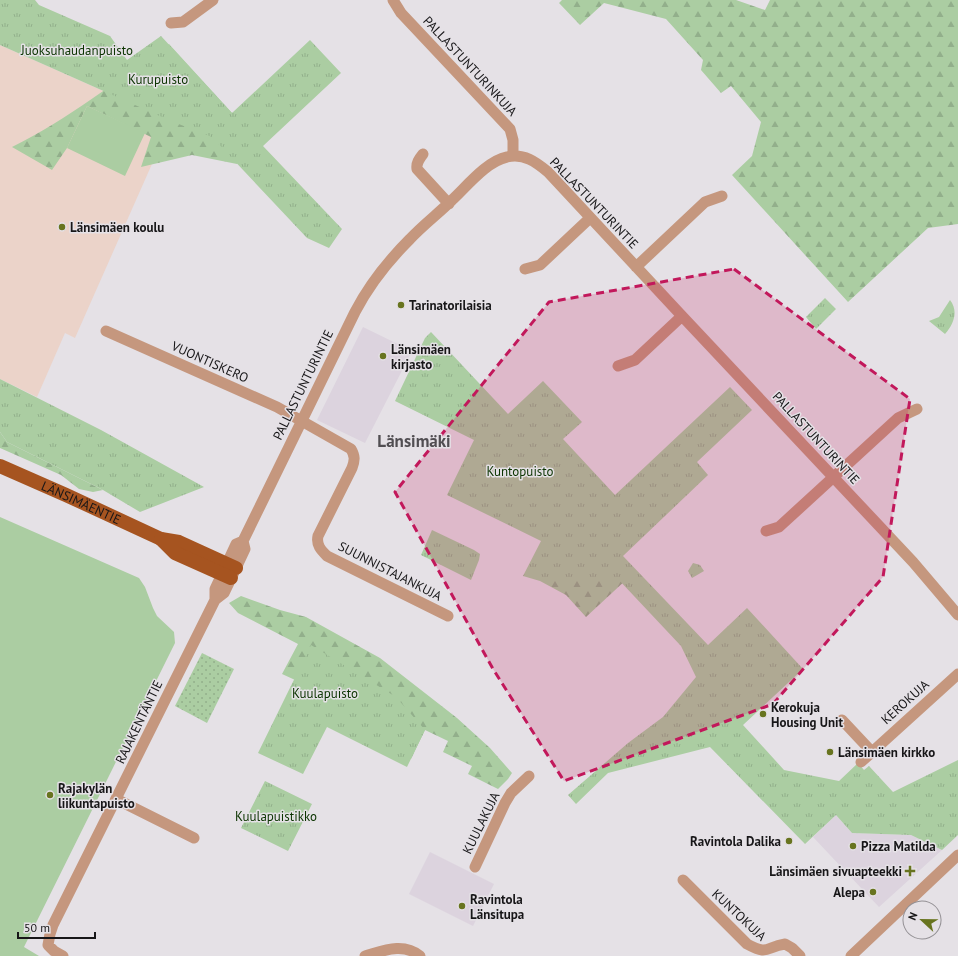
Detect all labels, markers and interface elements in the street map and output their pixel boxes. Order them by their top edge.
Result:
street label: PALLASTUNTURINKUJA [419,13,521,120]
park label: Juoksuhaudanpuisto [20,42,133,59]
park label: Kurupuisto [128,71,188,88]
street label: PALLASTUNTURINTIE [546,154,642,252]
place label: Länsimäen koulu [70,219,164,236]
marker: Länsimäen koulu [57,222,67,232]
place label: Tarinatorilaisia [409,297,492,314]
marker: Tarinatorilaisia [396,300,406,310]
street label: PALLASTUNTURINTIE [269,327,337,443]
street label: VUONTISKERO [168,337,251,387]
place label: Länsimäen kirjasto [391,341,451,373]
marker: Länsimäen kirjasto [378,351,388,361]
street label: PALLASTUNTURINTIE [769,388,863,488]
district label: Länsimäki [377,430,451,452]
park label: Kuntopuisto [486,463,554,480]
street label: LÄNSIMÄENTIE [39,477,124,528]
street label: SUUNNISTAJANKUJA [335,538,445,605]
street label: KEROKUJA [877,676,933,728]
street label: RAJAKENTÄNTIE [111,677,167,766]
park label: Kuulapuisto [292,685,358,702]
place label: Kerokuja Housing Unit [771,699,843,731]
marker: Kerokuja Housing Unit [758,709,768,719]
place label: Länsimäen kirkko [838,744,935,761]
marker: Länsimäen kirkko [825,747,835,757]
place label: Rajakylän liikuntapuisto [58,780,135,812]
street label: KUULAKUJA [459,789,504,857]
marker: Rajakylän liikuntapuisto [45,790,55,800]
park label: Kuulapuistikko [235,808,317,825]
place label: Ravintola Dalika [690,833,781,850]
marker: Ravintola Dalika [784,836,794,846]
place label: Pizza Matilda [861,838,936,855]
marker: Pizza Matilda [848,841,858,851]
place label: Länsimäen sivuapteekki [769,863,902,880]
marker: Länsimäen sivuapteekki [905,866,915,876]
place label: Alepa [833,884,865,901]
street label: KUNTOKUJA [708,885,770,945]
marker: Alepa [868,887,878,897]
place label: Ravintola Länsitupa [470,891,524,923]
north arrow [902,900,942,940]
marker: Ravintola Länsitupa [457,901,467,911]
text: N [905,910,921,922]
scale bar [18,914,95,940]
text: 50 m [24,920,50,935]

